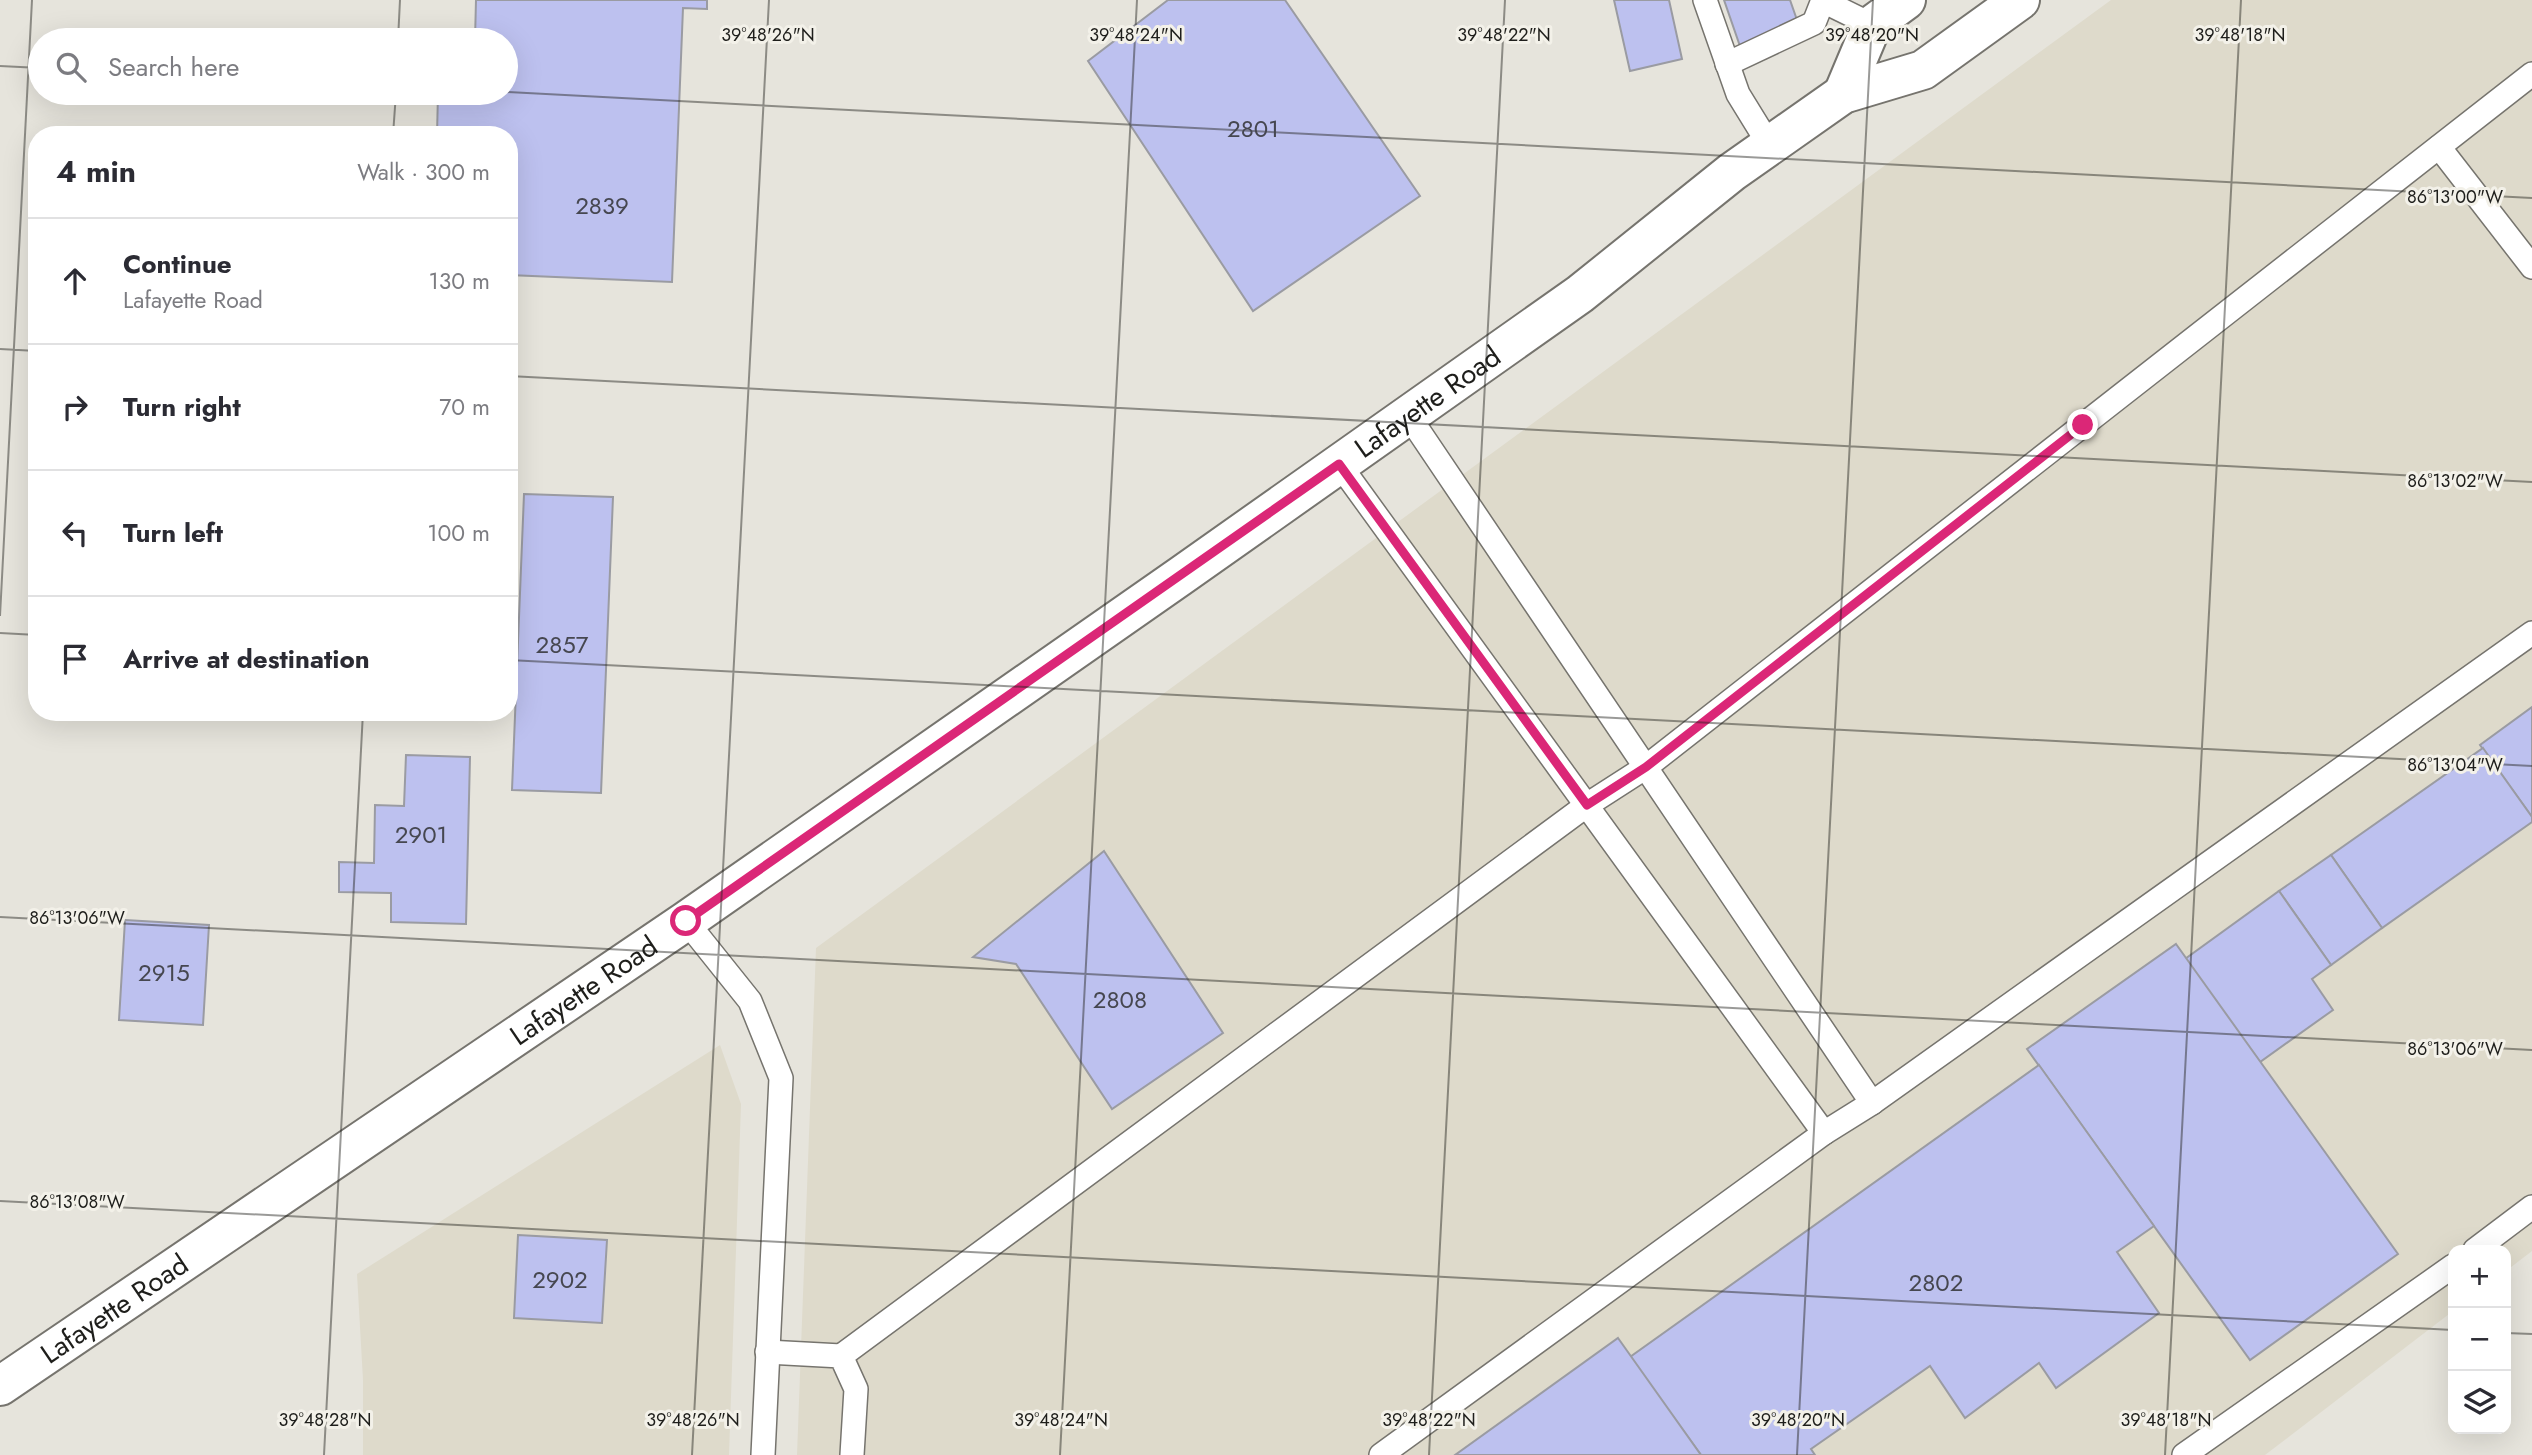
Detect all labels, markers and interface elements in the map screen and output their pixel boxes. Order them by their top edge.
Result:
text: 39°48'26"N [721,22,815,48]
text: 39°48'24"N [1089,22,1183,48]
text: 39°48'22"N [1457,22,1551,48]
text: 39°48'20"N [1825,22,1919,48]
text: 39°48'18"N [2195,22,2285,48]
search box [28,28,518,105]
icon: search [52,48,90,86]
text: Search here [108,48,240,86]
house number: 2801 [1227,111,1279,146]
text: 4 min [56,150,136,193]
text: Walk · 300 m [357,155,490,189]
text: 86°13'00"W [2407,184,2503,210]
house number: 2839 [575,188,629,223]
text: Continue [123,245,232,283]
icon: ahead [56,262,94,300]
text: 130 m [428,264,490,298]
text: Lafayette Road [123,283,263,317]
street label: Lafayette Road [1346,336,1509,468]
icon: right [56,388,94,426]
text: Turn right [123,388,241,426]
text: 70 m [439,390,490,424]
route end [2067,409,2098,440]
text: 86°13'02"W [2407,468,2503,494]
icon: left [56,514,94,552]
text: Turn left [123,514,223,552]
text: 100 m [427,516,490,550]
house number: 2857 [536,627,589,662]
icon: arrive [56,640,94,678]
text: Arrive at destination [123,640,370,678]
text: 86°13'04"W [2407,752,2503,778]
house number: 2901 [395,817,447,852]
text: 86°13'06"W [29,905,125,931]
route start [670,905,701,936]
street label: Lafayette Road [502,926,666,1055]
house number: 2915 [138,955,190,990]
house number: 2808 [1093,982,1147,1017]
text: 86°13'06"W [2407,1036,2503,1062]
text: 86°13'08"W [29,1189,125,1215]
street label: Lafayette Road [32,1244,196,1373]
map controls [2448,1245,2511,1434]
button: + [2448,1245,2511,1308]
house number: 2902 [532,1262,588,1297]
house number: 2802 [1909,1265,1963,1300]
button: − [2448,1308,2511,1371]
button: layers [2448,1371,2511,1434]
text: 39°48'28"N [278,1407,372,1433]
text: 39°48'26"N [646,1407,740,1433]
text: 39°48'24"N [1014,1407,1108,1433]
text: 39°48'22"N [1382,1407,1476,1433]
text: 39°48'20"N [1751,1407,1845,1433]
text: 39°48'18"N [2121,1407,2211,1433]

